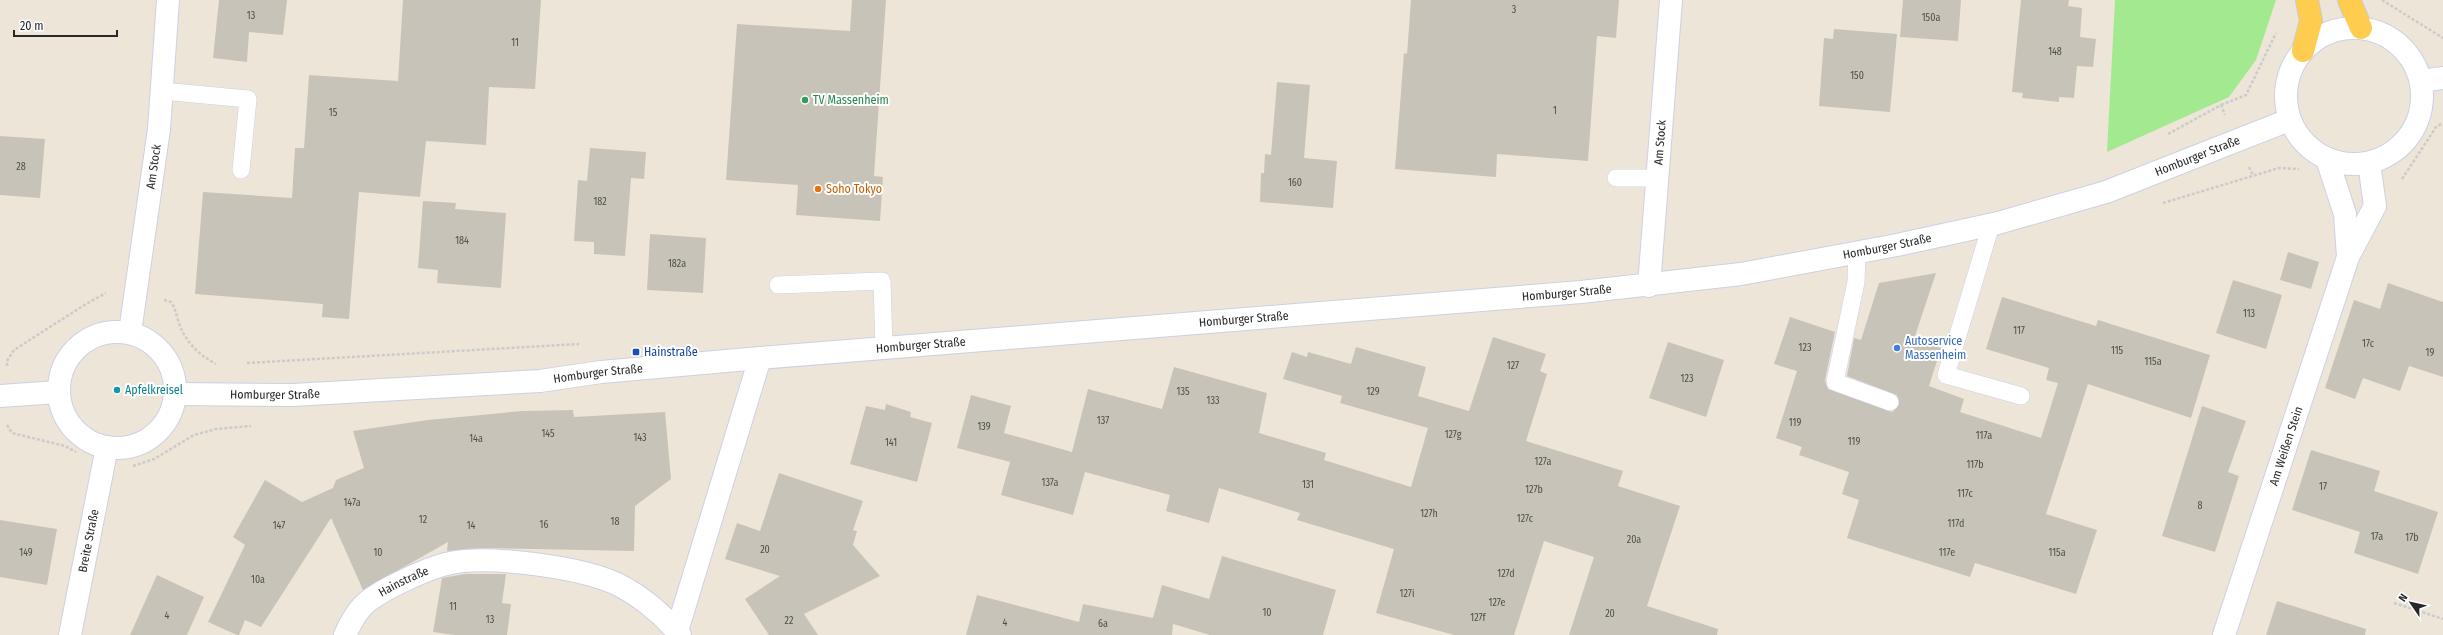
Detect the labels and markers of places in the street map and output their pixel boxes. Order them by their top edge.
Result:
place label: TV Massenheim [813,93,889,107]
marker: TV Massenheim [800,95,810,105]
place label: Soho Tokyo [826,182,882,196]
marker: Soho Tokyo [813,184,823,194]
place label: Autoservice Massenheim [1905,334,1966,362]
marker: Autoservice Massenheim [1892,343,1902,353]
place label: Hainstraße [644,345,698,359]
marker: Hainstraße [631,347,641,357]
place label: Apfelkreisel [125,383,183,397]
marker: Apfelkreisel [112,385,122,395]

